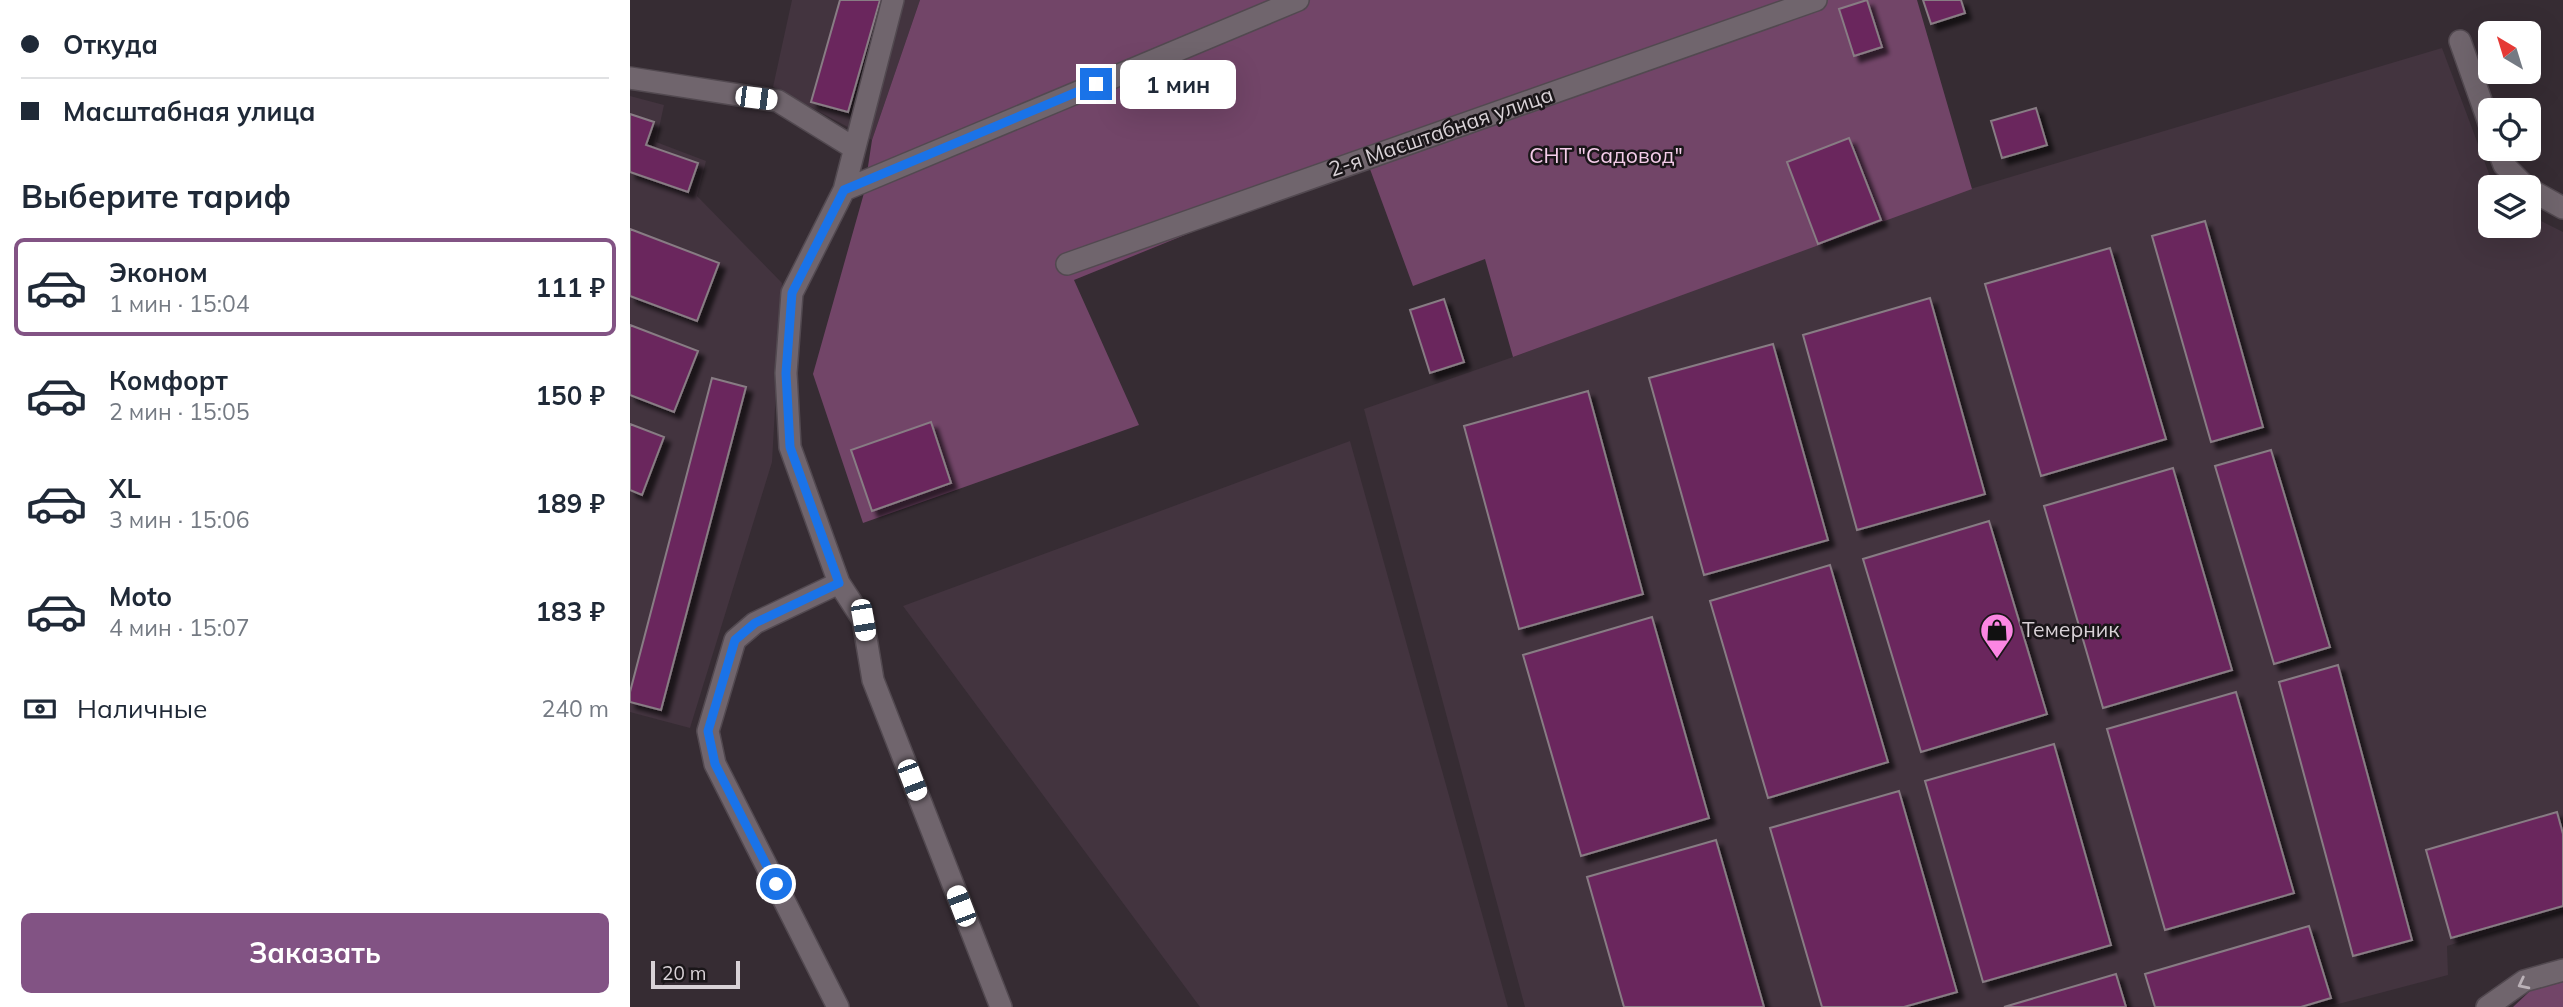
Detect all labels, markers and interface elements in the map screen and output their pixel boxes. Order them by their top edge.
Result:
north arrow [2478,21,2541,84]
map controls [2478,21,2541,238]
text: Откуда [63,28,158,61]
callout: 1 мин [1120,60,1236,108]
route end [1080,68,1112,100]
text: 1 мин [1146,70,1210,99]
street label: 2-я Масштабная улица [1325,80,1556,182]
car [734,85,779,111]
text: Масштабная улица [63,95,316,128]
button: locate [2478,98,2541,161]
park label: СНТ "Садовод" [1529,142,1683,168]
button: layers [2478,175,2541,238]
text: Выберите тариф [21,176,291,216]
icon: car [25,256,88,319]
text: Эконом [109,256,208,289]
text: 111 ₽ [535,271,605,304]
text: 1 мин · 15:04 [109,289,249,318]
icon: car [25,364,88,427]
text: Комфорт [109,364,228,397]
text: 150 ₽ [535,379,605,412]
text: 2 мин · 15:05 [109,397,249,426]
icon: car [25,472,88,535]
text: XL [109,472,141,505]
text: 189 ₽ [535,487,605,520]
text: 3 мин · 15:06 [109,505,249,534]
icon: car [25,580,88,643]
text: Moto [109,580,172,613]
text: 183 ₽ [535,595,605,628]
car [850,597,877,643]
shop icon: Темерник [1978,611,2016,660]
text: 4 мин · 15:07 [109,613,249,642]
place label: Темерник [2022,616,2120,642]
icon: cash [21,690,59,728]
text: Наличные [77,692,207,725]
text: 240 m [541,694,609,723]
car [895,757,930,803]
route start [760,868,792,900]
car [944,883,979,929]
button: Заказать [21,913,609,993]
scale bar [651,958,740,990]
text: 20 m [662,961,706,985]
one-way arrow [2518,975,2530,989]

